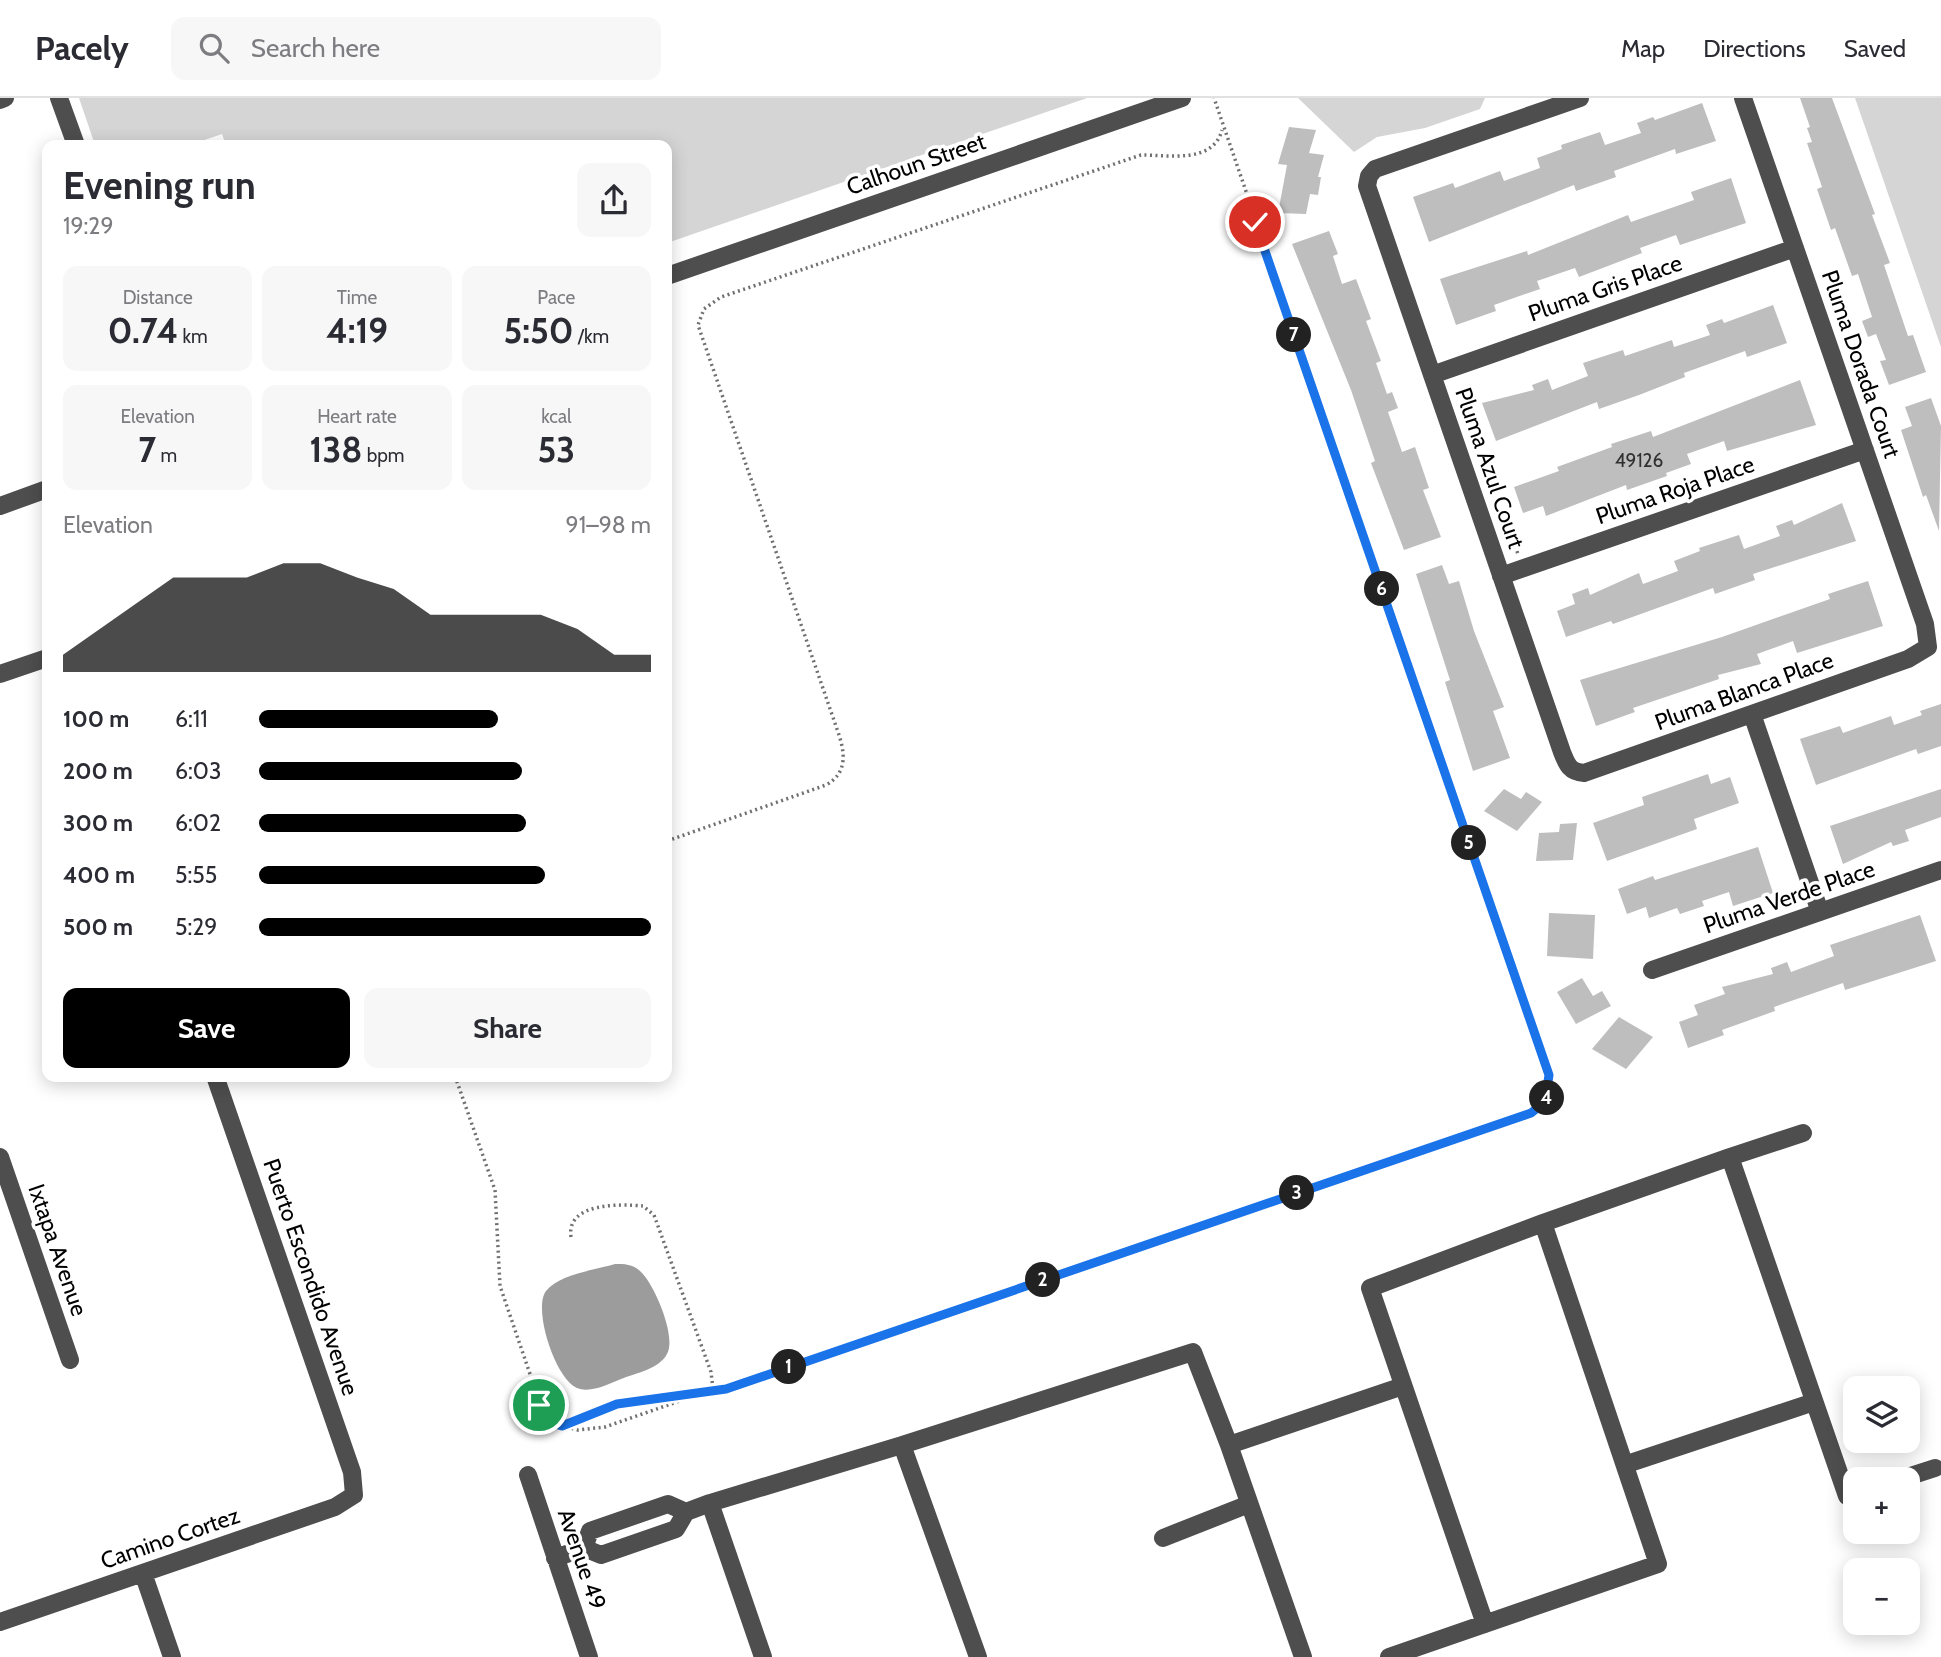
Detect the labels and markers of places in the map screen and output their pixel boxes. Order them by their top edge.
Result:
pin [1225,192,1285,252]
pin: 7 [1276,317,1312,352]
pin: 6 [1364,572,1400,606]
pin: 5 [1452,826,1486,860]
pin: 4 [1530,1080,1564,1116]
pin: 3 [1280,1176,1314,1210]
pin: 2 [1026,1262,1060,1298]
pin: 1 [772,1350,806,1384]
pin [509,1375,569,1435]

